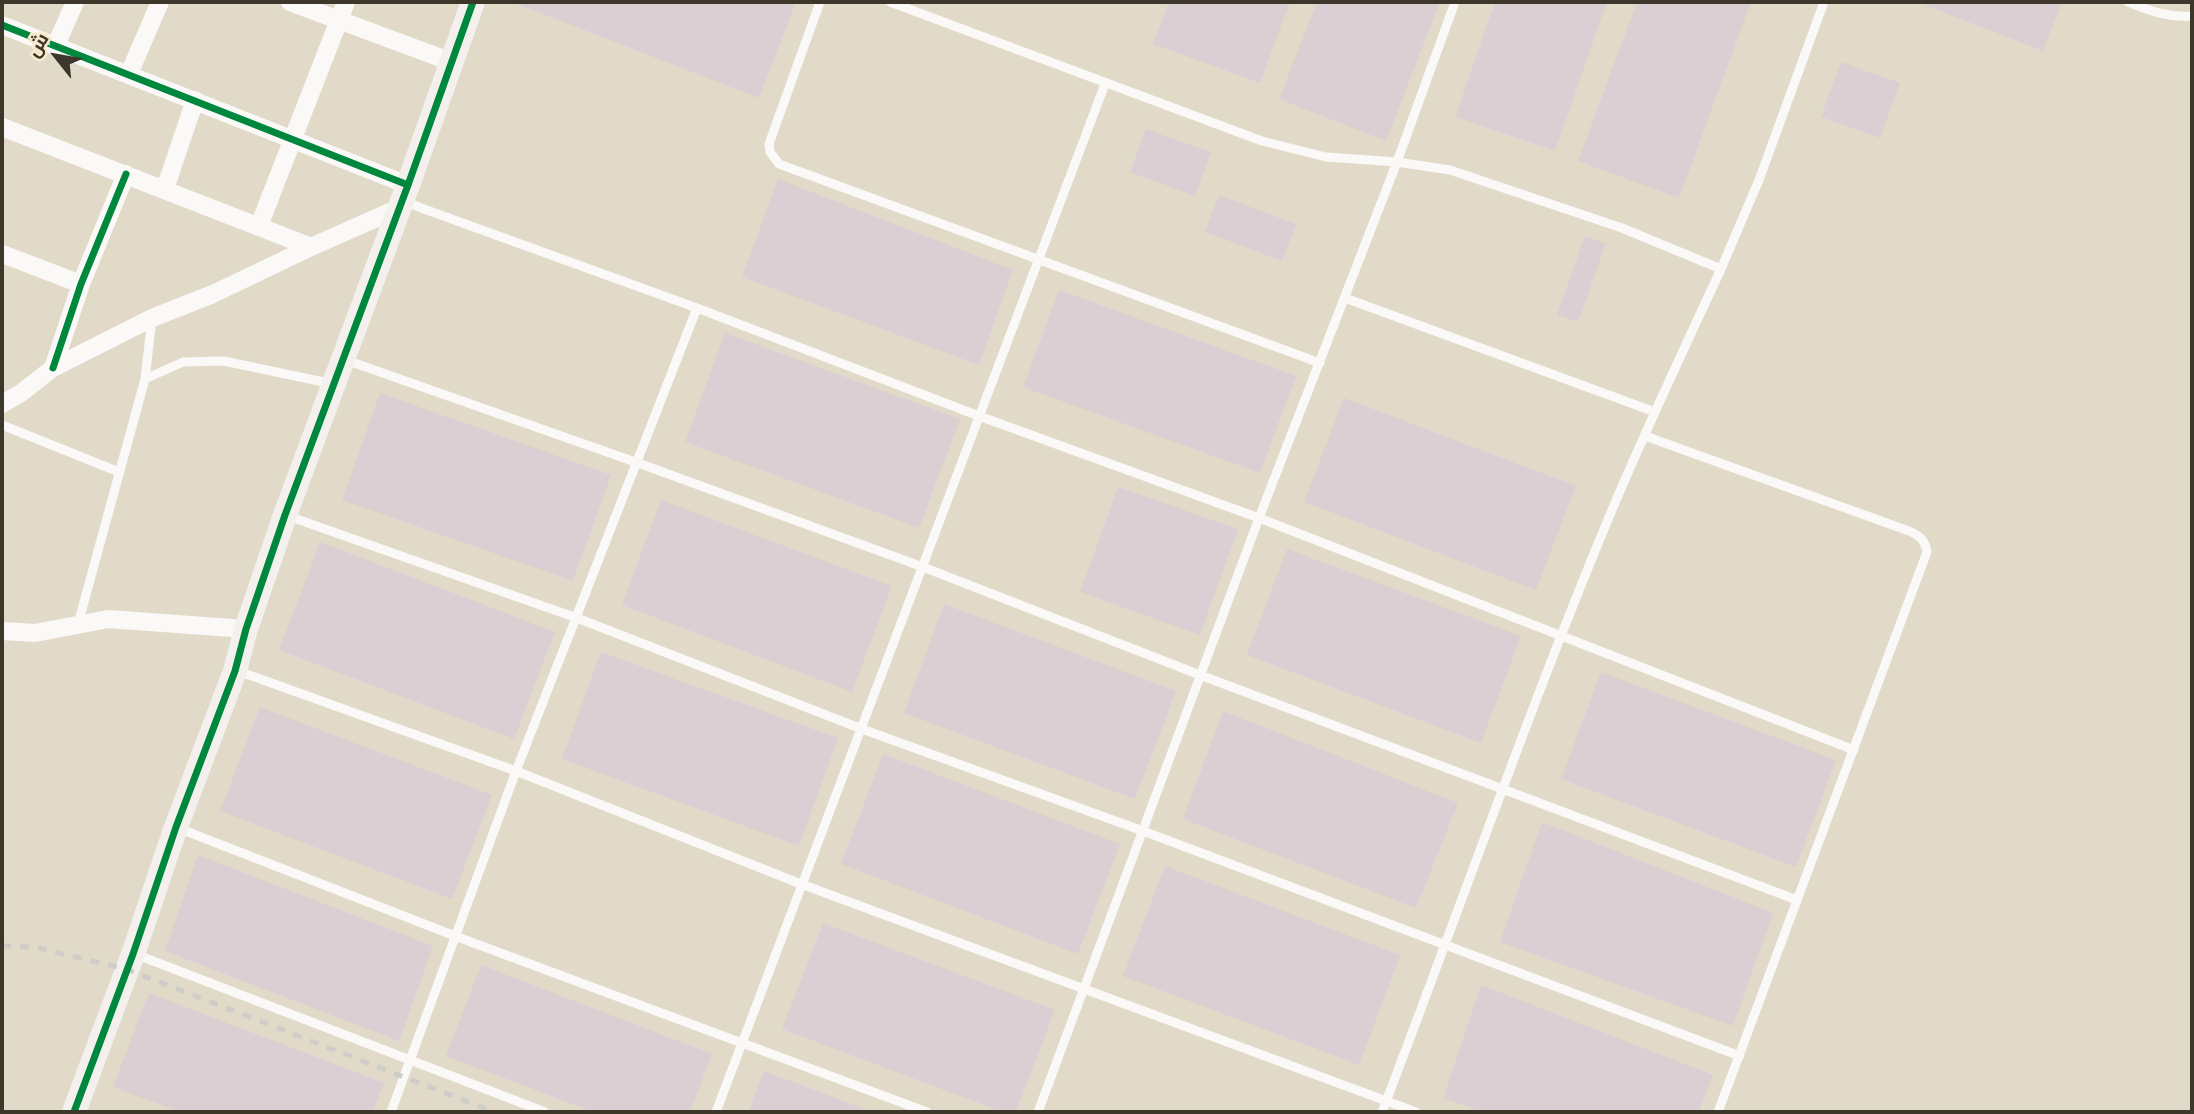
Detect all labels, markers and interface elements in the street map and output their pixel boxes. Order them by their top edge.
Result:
north arrow [21,21,91,91]
text: ش [20,28,55,62]

